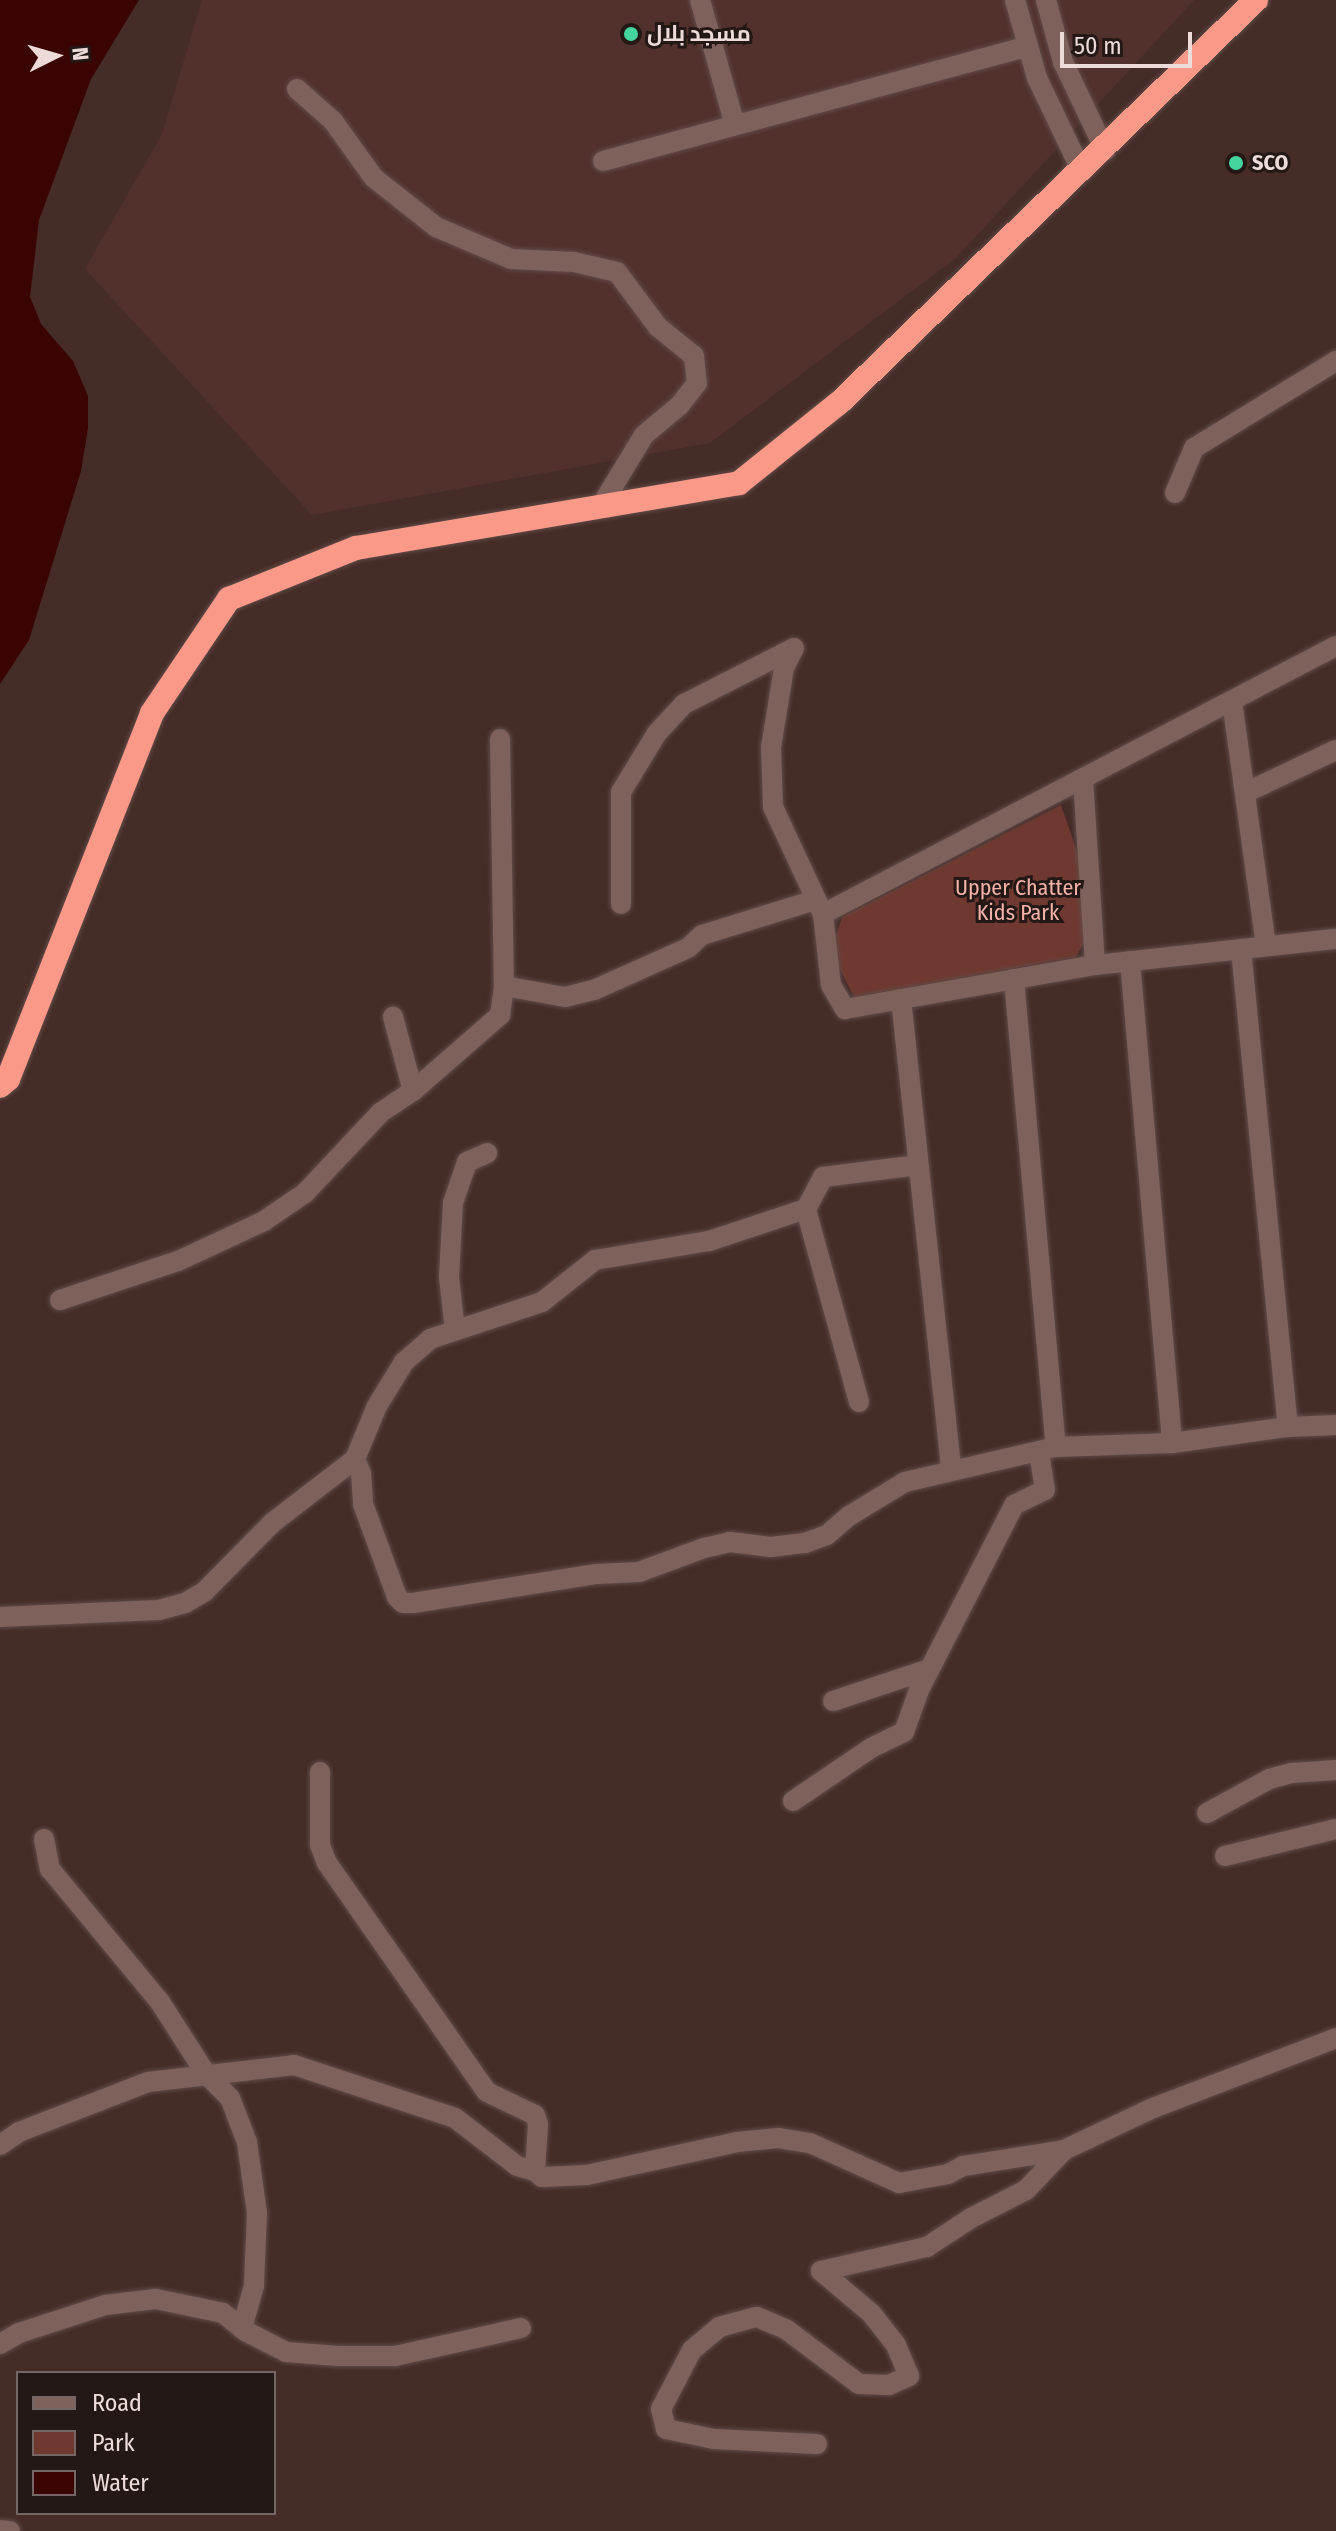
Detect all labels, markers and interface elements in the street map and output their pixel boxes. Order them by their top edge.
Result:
north arrow [16,16,96,96]
scale bar [1064,16,1196,66]
place label: مسجد بلال [647,21,751,47]
marker: مسجد بلال [622,25,640,43]
text: 50 m [1074,32,1122,60]
text: N [66,46,94,62]
place label: SCO [1252,150,1288,176]
marker: SCO [1227,154,1245,172]
park label: Upper Chatter Kids Park [955,874,1081,926]
legend [16,2371,276,2515]
text: Road [92,2389,142,2417]
text: Park [92,2429,135,2457]
text: Water [92,2469,149,2497]

